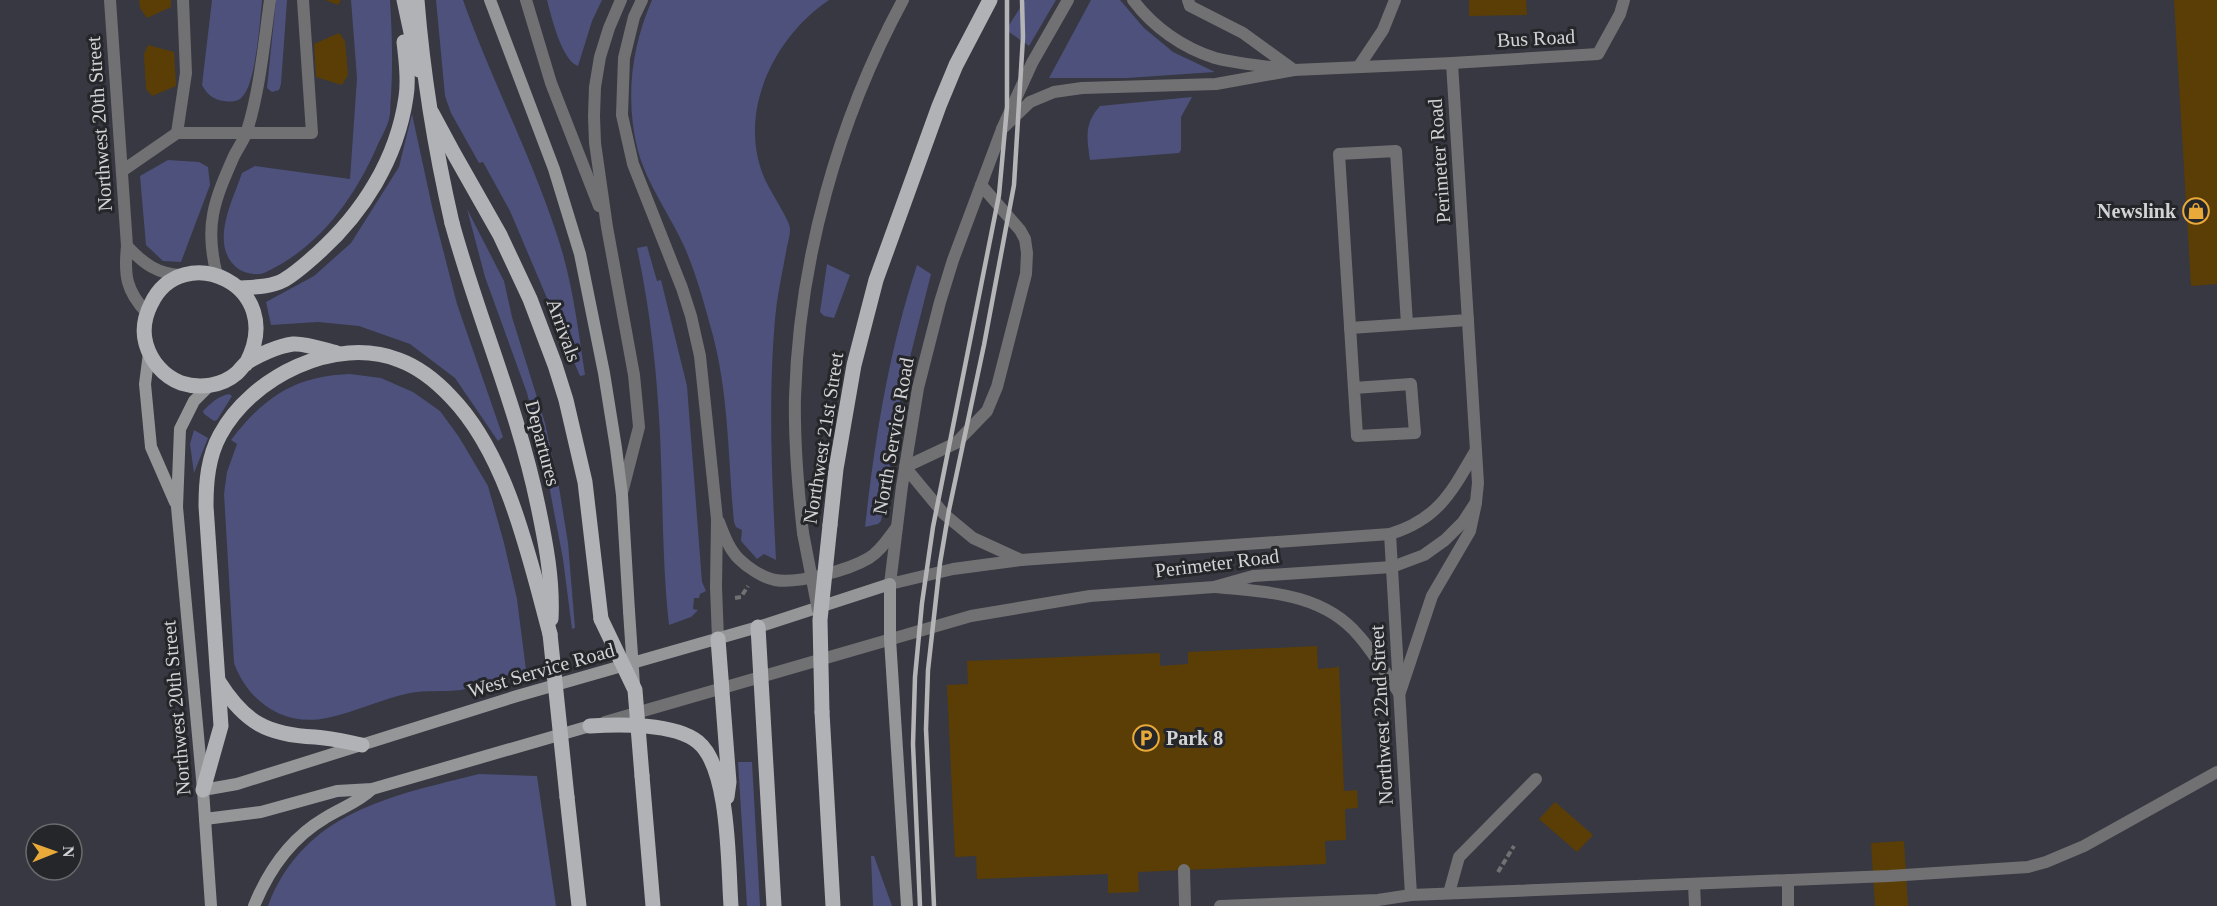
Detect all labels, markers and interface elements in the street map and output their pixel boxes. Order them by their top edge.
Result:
street label: Bus Road [1496,25,1576,51]
street label: Northwest 20th Street [82,35,116,212]
street label: Perimeter Road [1424,98,1454,224]
shop icon: Newslink [2181,196,2211,226]
place label: Newslink [2097,200,2177,222]
street label: Arrivals [542,295,586,365]
street label: Northwest 21st Street [799,350,847,525]
street label: North Service Road [868,356,918,516]
street label: Departures [520,398,565,489]
street label: Perimeter Road [1154,544,1280,582]
street label: Northwest 20th Street [157,619,195,796]
street label: Northwest 22nd Street [1365,624,1397,805]
street label: West Service Road [465,639,617,701]
parking icon: Park 8 [1131,723,1161,753]
place label: Park 8 [1166,727,1223,749]
north arrow [24,822,84,882]
text: N [60,846,77,858]

